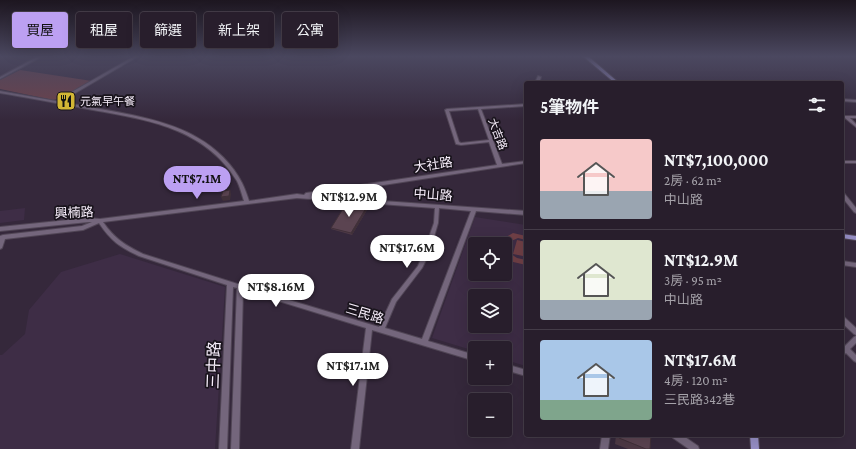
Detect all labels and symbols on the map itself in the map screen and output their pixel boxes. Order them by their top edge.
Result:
restaurant icon: 元氣早午餐 [55,90,77,112]
place label: 元氣早午餐 [80,95,135,107]
street label: 大吉路 [486,116,510,152]
street label: 大社路 [413,154,454,175]
pin: NT$7.1M [160,166,234,200]
pin: NT$12.9M [308,184,390,218]
street label: 中山路 [413,186,453,203]
street label: 興楠路 [54,204,94,221]
pin: NT$17.6M [366,235,448,269]
pin: NT$8.16M [235,274,317,308]
street label: 三民路 [344,301,386,326]
street label: 三中路 [204,341,223,389]
pin: NT$17.1M [312,353,394,387]

